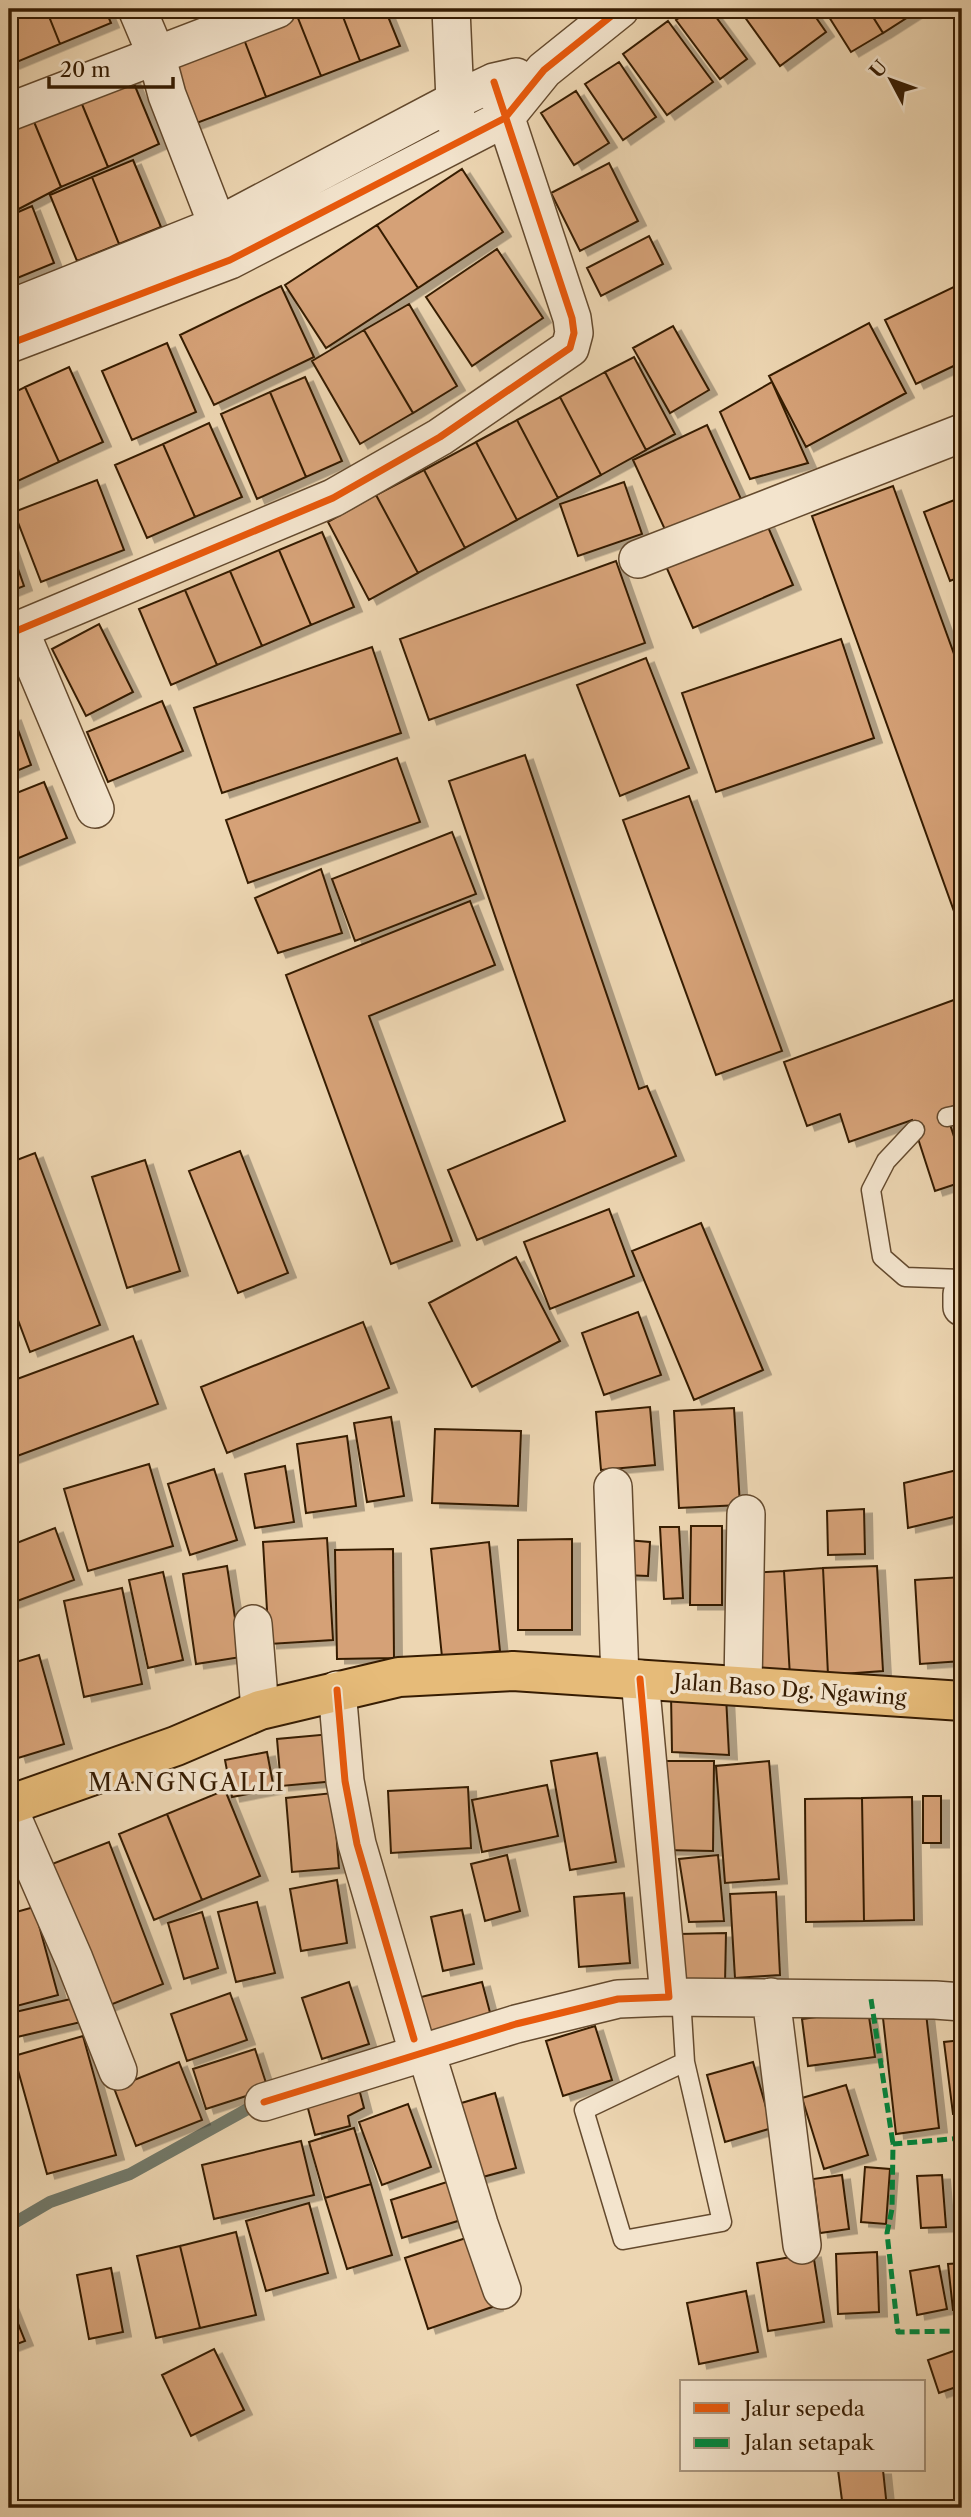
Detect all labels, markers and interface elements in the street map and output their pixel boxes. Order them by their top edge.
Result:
scale bar [49,46,173,90]
north arrow [856,46,926,116]
text: U [865,55,893,83]
text: 20 m [60,57,111,82]
street label: Jalan Baso Dg. Ngawing [670,1669,908,1710]
district label: MANGNGALLI [88,1768,286,1797]
legend [680,2380,926,2472]
text: Jalur sepeda [741,2396,866,2421]
text: Jalan setapak [741,2430,875,2455]

